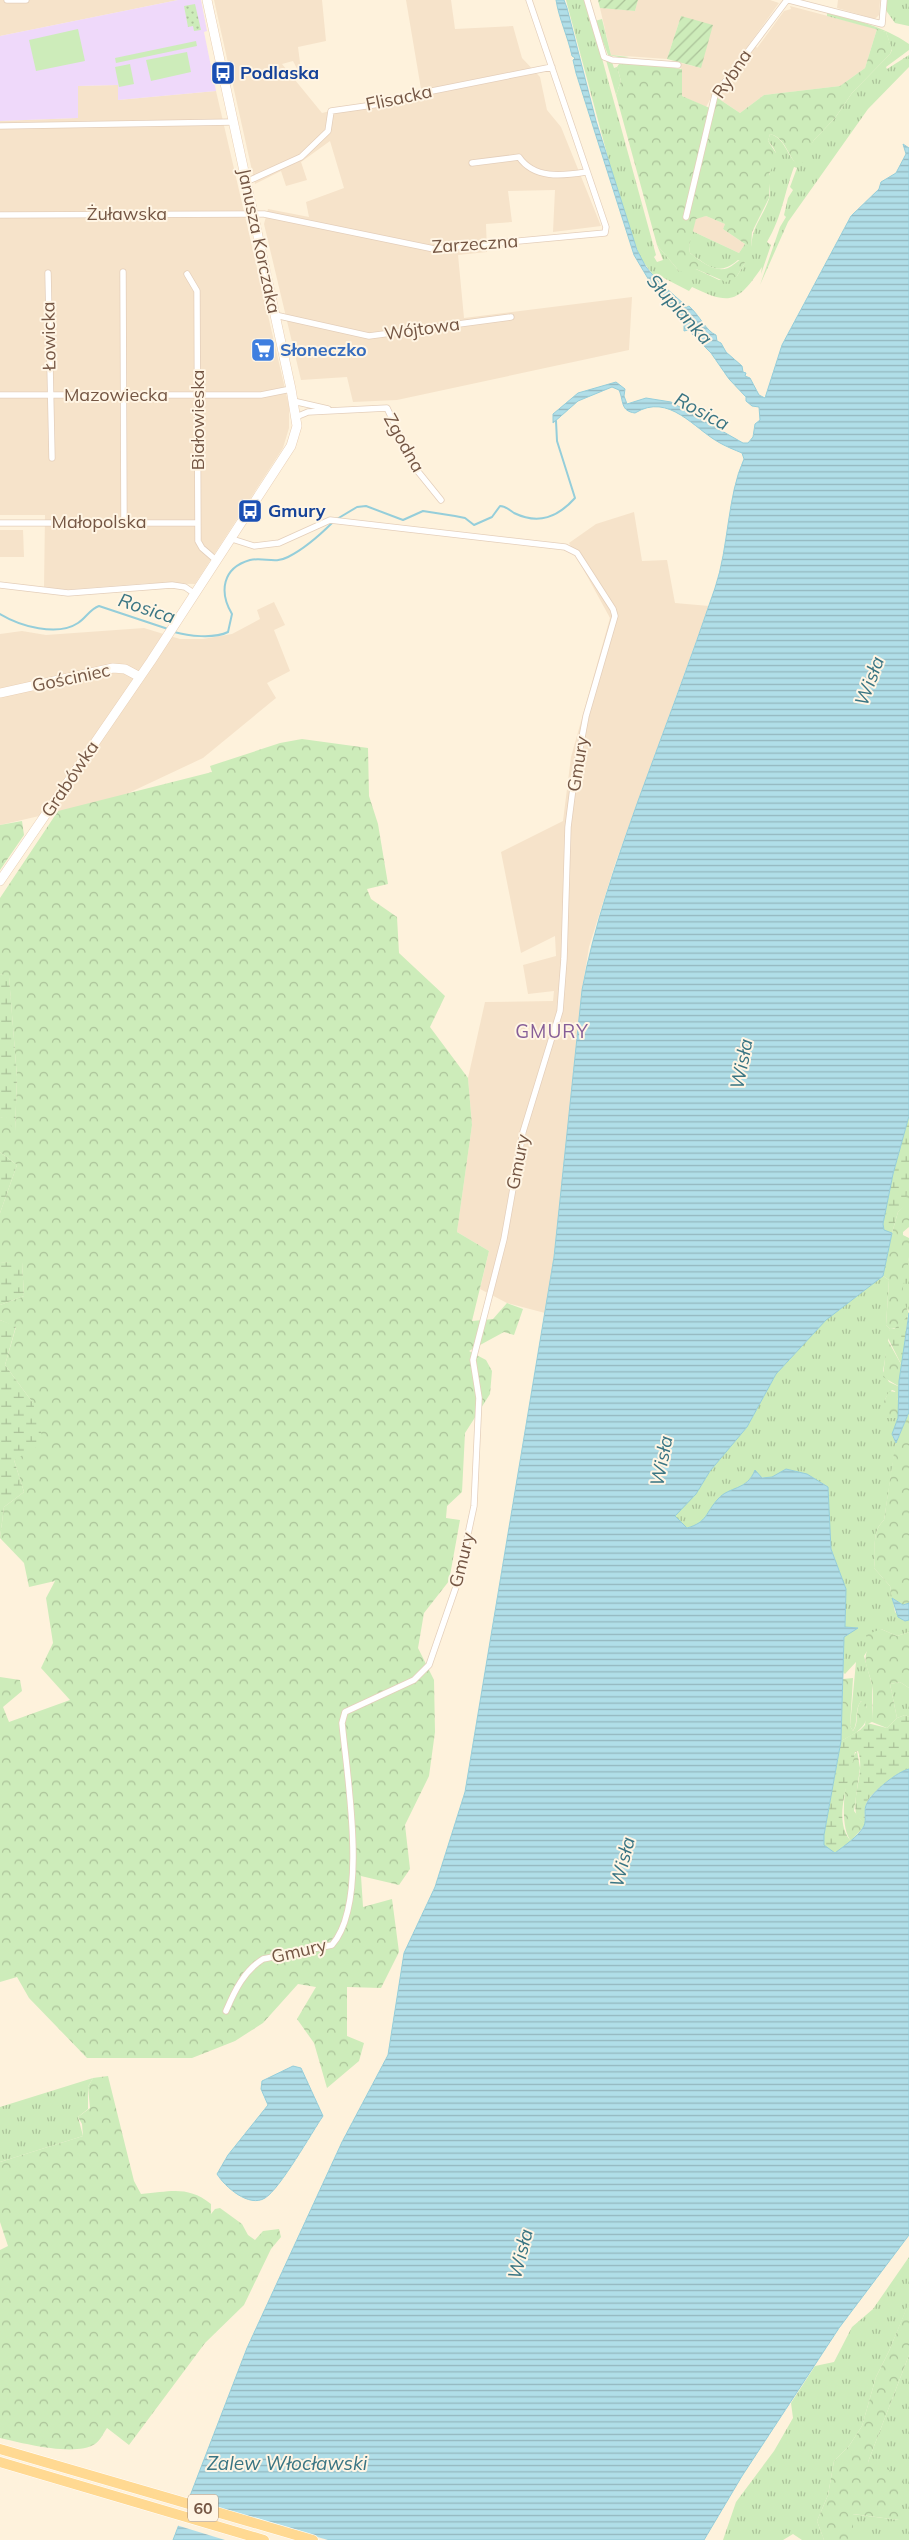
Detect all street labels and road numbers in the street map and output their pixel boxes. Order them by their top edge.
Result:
street label: Rybna [707,45,756,103]
street label: Flisacka [364,79,434,116]
street label: Janusza Korczaka [233,166,286,316]
street label: Żuławska [87,202,167,225]
street label: Zarzeczna [431,229,519,258]
street label: Łowicka [36,301,61,372]
street label: Wójtowa [383,312,461,345]
street label: Białowieska [186,370,209,470]
street label: Mazowiecka [64,383,168,406]
street label: Zgodna [379,409,430,476]
street label: Małopolska [51,510,147,533]
street label: Gościniec [30,658,112,697]
street label: Gmury [562,734,593,793]
street label: Grabówka [36,736,103,821]
street label: Gmury [501,1132,534,1192]
street label: Gmury [444,1530,480,1590]
street label: Gmury [269,1933,329,1968]
road number: 60 [188,2494,218,2522]

